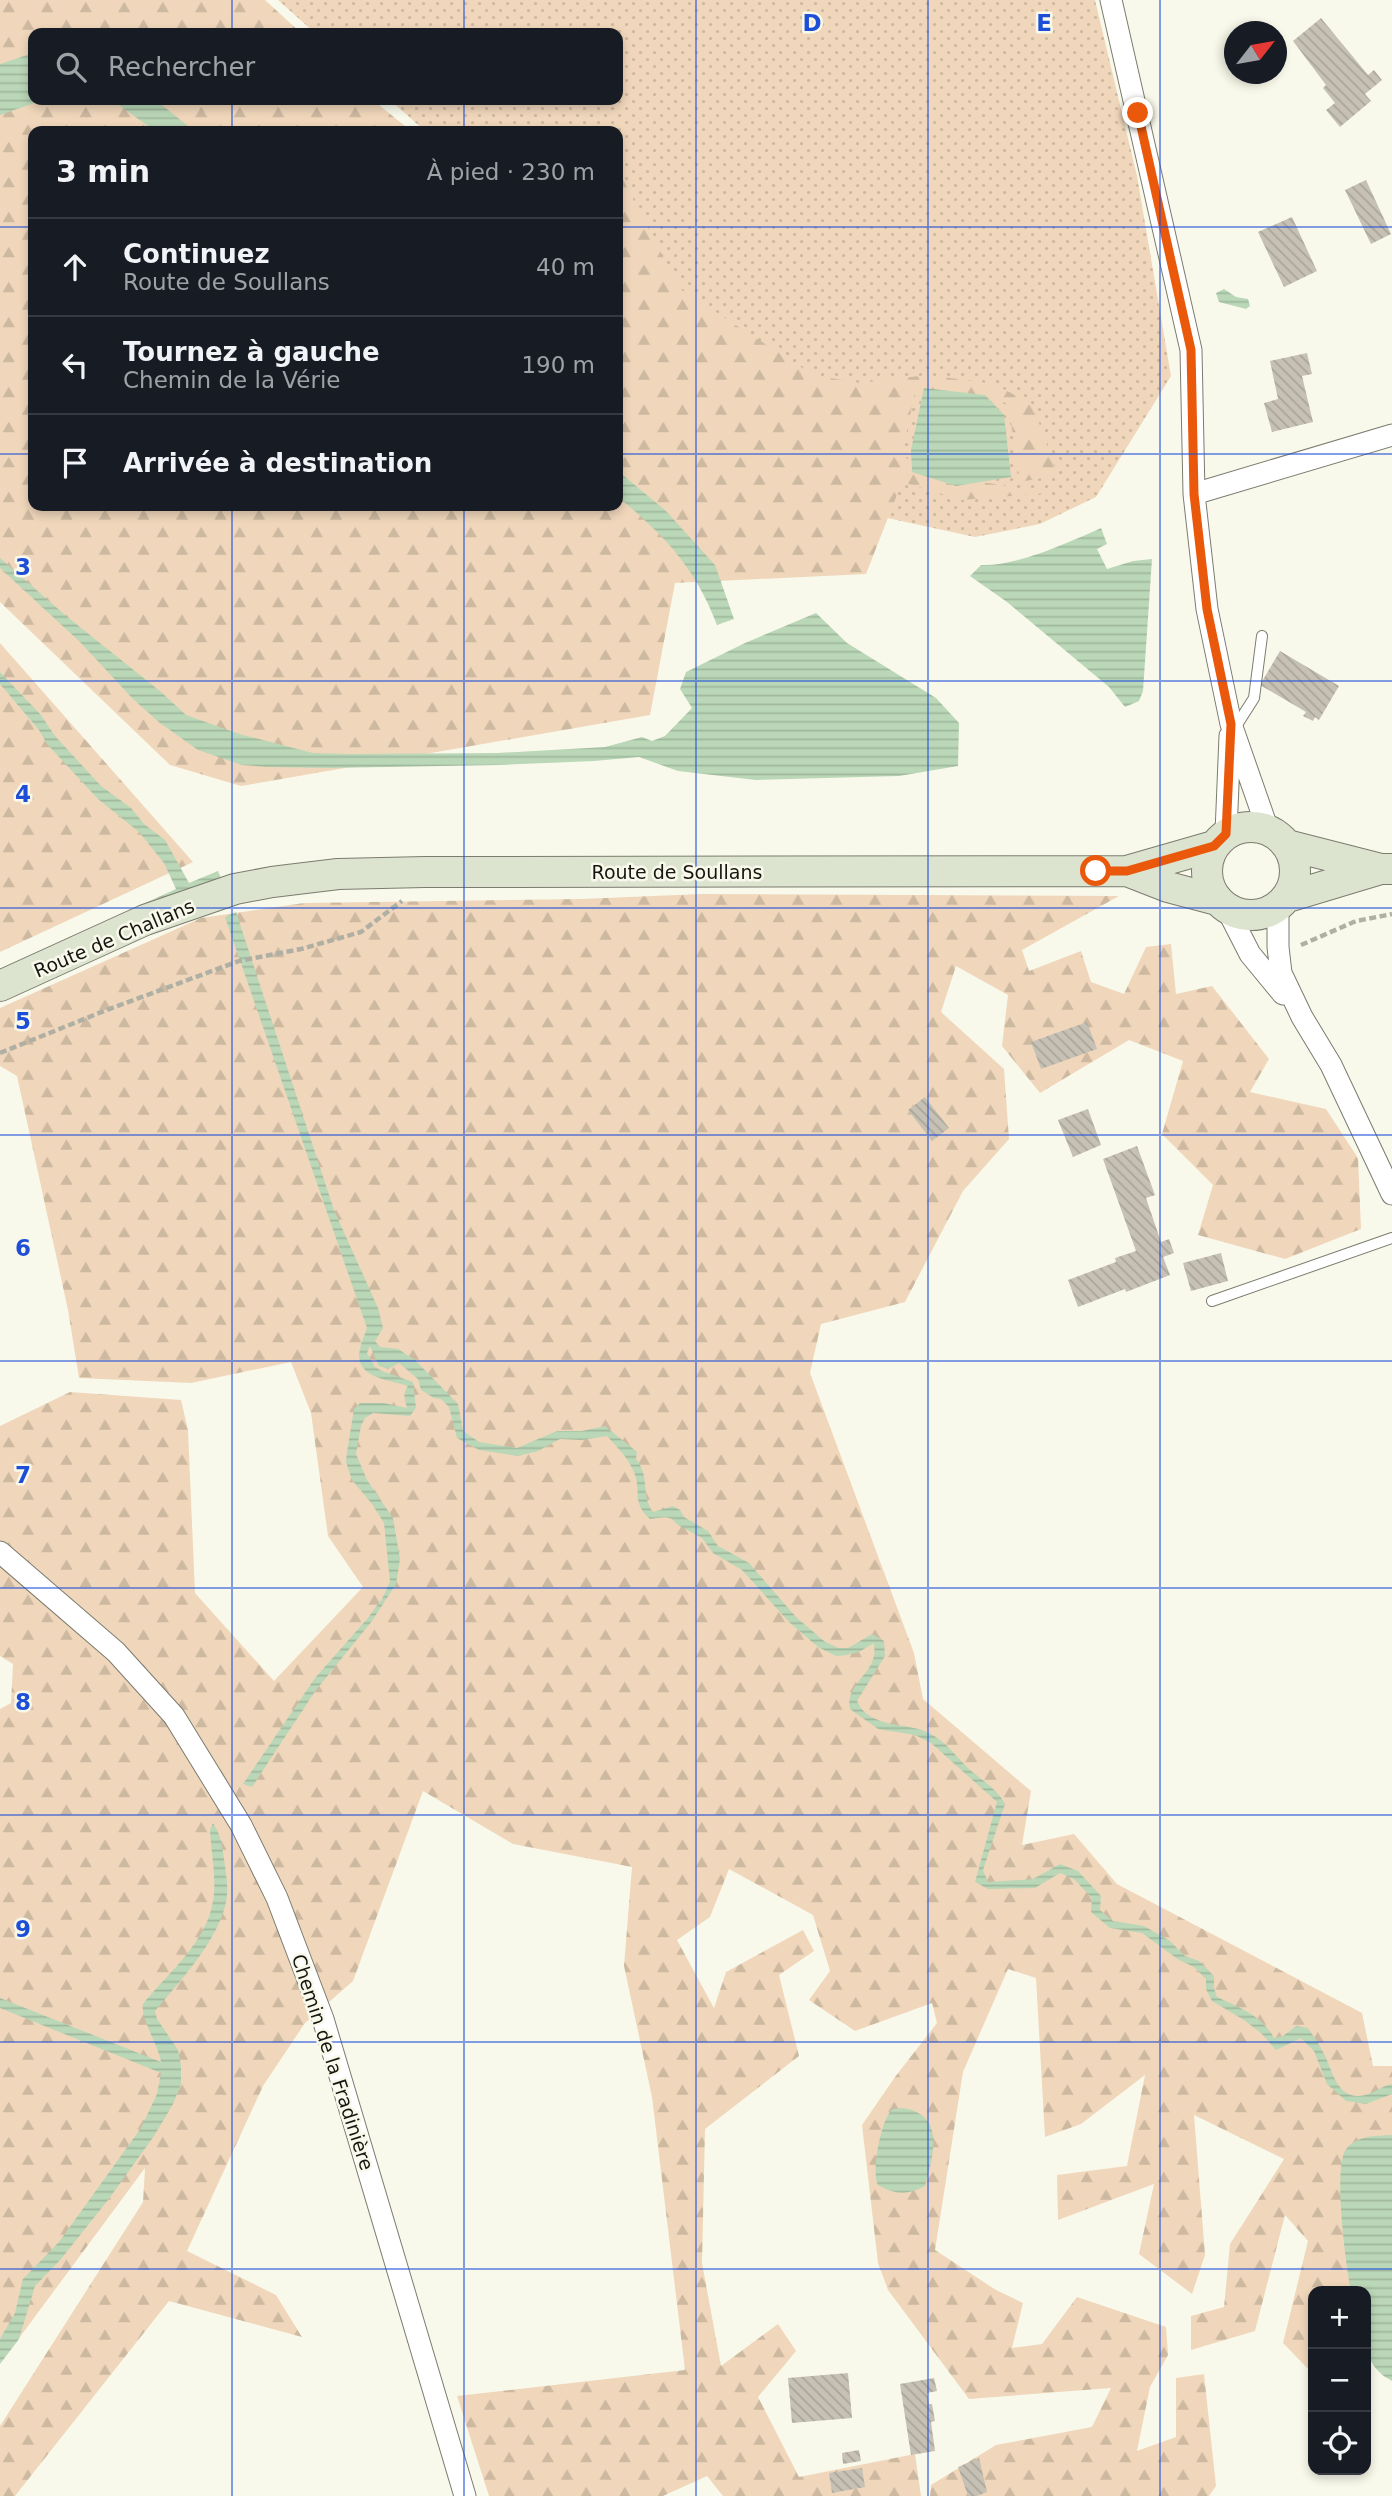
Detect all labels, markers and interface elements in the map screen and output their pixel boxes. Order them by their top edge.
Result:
text: D [802,10,822,36]
text: E [1036,10,1052,36]
north arrow [1224,21,1287,84]
search box [28,28,623,105]
icon: search [52,48,90,86]
text: Rechercher [108,52,255,82]
route end [1122,97,1153,128]
text: 3 min [56,154,150,189]
text: À pied · 230 m [427,159,595,185]
text: Continuez [123,239,270,269]
icon: ahead [56,248,94,286]
text: 40 m [536,254,595,280]
text: Route de Soullans [123,269,330,295]
text: Tournez à gauche [123,337,380,367]
icon: left [56,346,94,384]
text: 190 m [521,352,595,378]
text: Chemin de la Vérie [123,367,340,393]
icon: arrive [56,444,94,482]
text: Arrivée à destination [123,448,432,478]
text: 3 [15,554,31,580]
text: 4 [15,781,31,807]
route start [1080,855,1111,886]
street label: Route de Soullans [592,861,762,883]
street label: Route de Challans [31,894,197,982]
text: 5 [15,1008,31,1034]
text: 6 [15,1235,31,1261]
text: 7 [15,1462,31,1488]
text: 8 [15,1689,31,1715]
text: 9 [15,1916,31,1942]
street label: Chemin de la Fradinière [288,1951,378,2173]
map controls [1308,2286,1371,2475]
button: + [1308,2286,1371,2349]
button: − [1308,2349,1371,2412]
button: locate [1308,2412,1371,2475]

